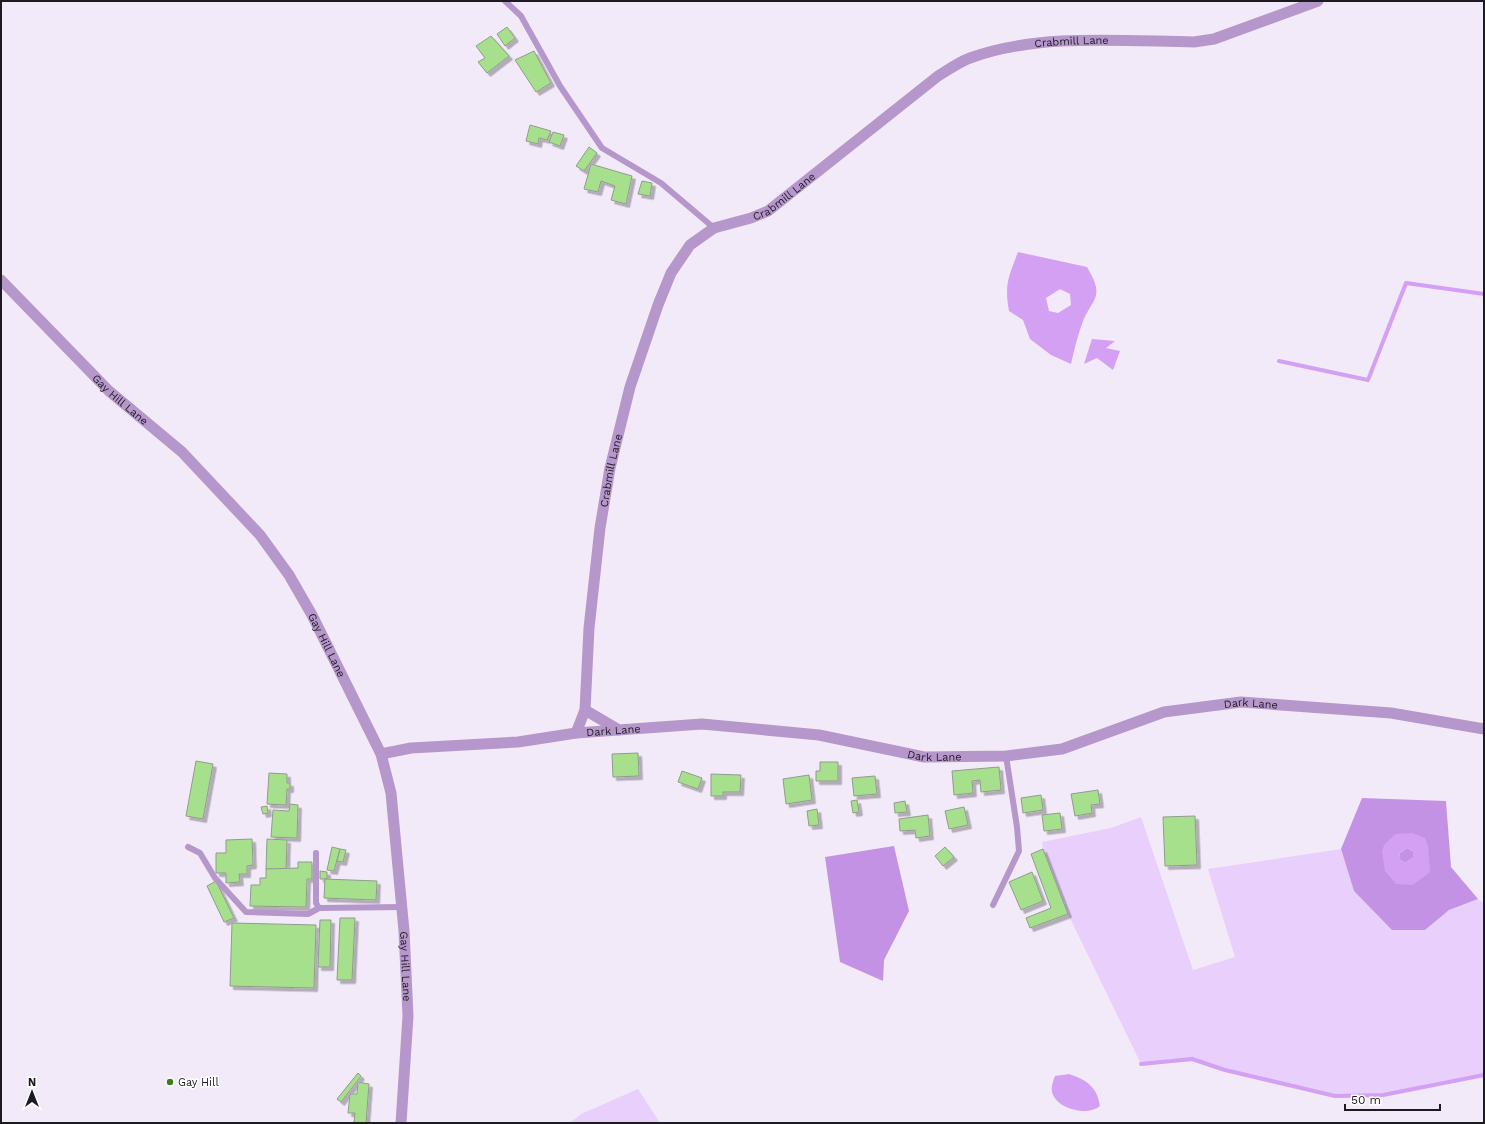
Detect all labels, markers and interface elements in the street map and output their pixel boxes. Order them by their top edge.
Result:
street label: Crabmill Lane [1034,34,1109,50]
street label: Crabmill Lane [751,170,818,224]
street label: Gay Hill Lane [89,372,151,428]
street label: Crabmill Lane [598,433,625,508]
street label: Gay Hill Lane [305,611,348,680]
street label: Dark Lane [1223,696,1278,712]
street label: Dark Lane [586,722,641,739]
street label: Dark Lane [906,748,962,764]
street label: Gay Hill Lane [397,931,413,1002]
north arrow [12,1072,52,1112]
text: N [28,1076,36,1089]
place label: Gay Hill [178,1076,219,1089]
marker: Gay Hill [165,1077,175,1087]
scale bar [1345,1086,1440,1112]
text: 50 m [1351,1093,1381,1107]

